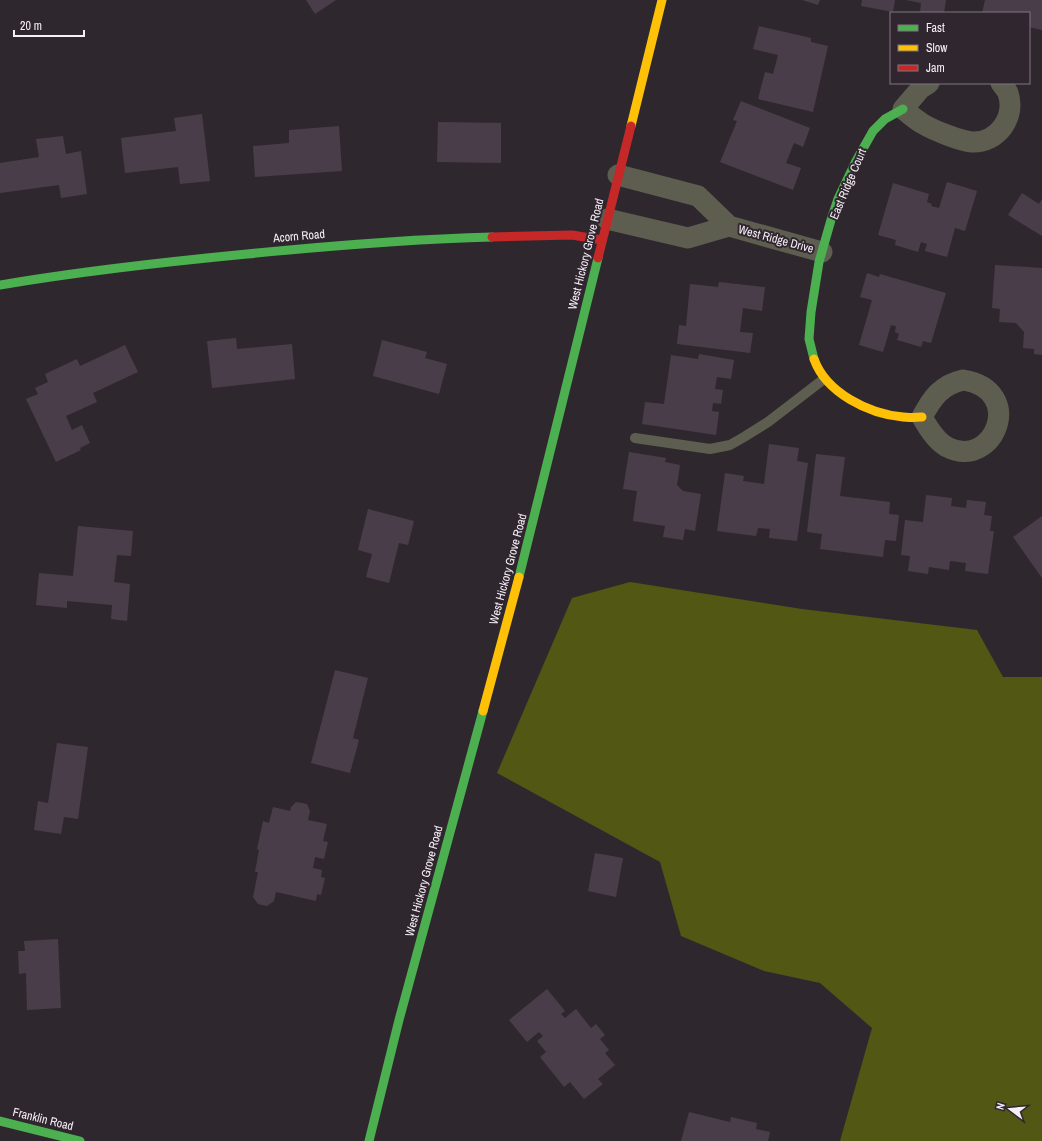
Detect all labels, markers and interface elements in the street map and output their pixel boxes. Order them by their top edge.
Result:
scale bar [14,12,84,38]
legend [890,12,1030,84]
text: 20 m [20,18,42,34]
text: Fast [926,20,945,36]
text: Slow [926,40,948,56]
text: Jam [926,60,945,76]
street label: East Ridge Court [826,146,870,222]
street label: West Hickory Grove Road [564,197,608,311]
street label: West Ridge Drive [736,221,816,257]
street label: Acorn Road [271,226,326,246]
street label: West Hickory Grove Road [486,512,530,626]
street label: West Hickory Grove Road [402,824,446,938]
north arrow [990,1089,1030,1129]
text: N [993,1101,1008,1111]
street label: Franklin Road [11,1104,75,1134]

